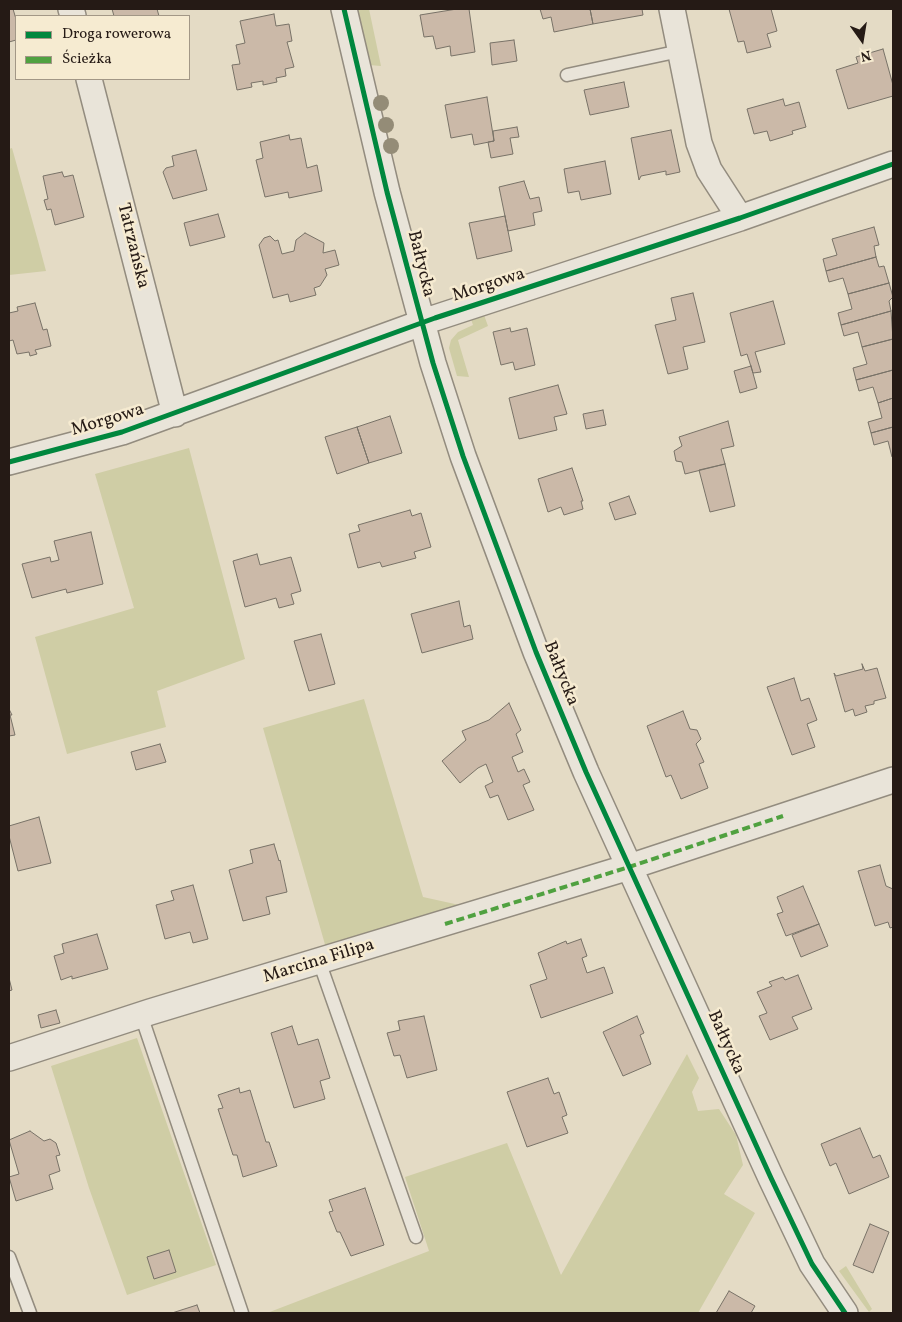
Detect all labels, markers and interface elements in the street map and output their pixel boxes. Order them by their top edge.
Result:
legend [15,15,190,80]
north arrow [837,15,887,65]
text: Droga rowerowa [62,24,171,45]
text: N [858,45,873,66]
text: Ścieżka [62,49,112,70]
street label: Tatrzańska [111,201,153,291]
street label: Bałtycka [401,228,439,300]
street label: Morgowa [450,264,528,308]
street label: Morgowa [69,400,147,442]
street label: Bałtycka [537,639,583,709]
street label: Marcina Filipa [261,935,377,989]
street label: Bałtycka [701,1008,749,1078]

